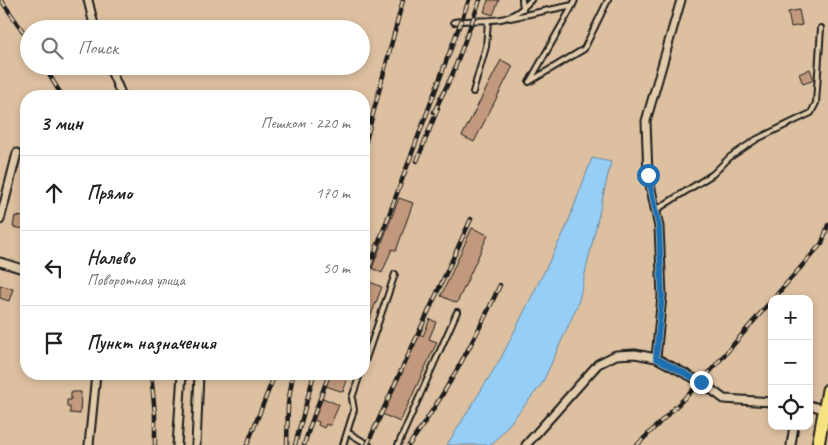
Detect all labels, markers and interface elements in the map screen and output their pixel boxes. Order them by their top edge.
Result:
search box [20,20,370,75]
icon: search [38,34,66,62]
text: Поиск [78,36,118,60]
text: 3 мин [40,110,83,136]
text: Пешком · 220 m [261,113,350,133]
route start [637,164,660,187]
icon: ahead [40,179,68,207]
text: Прямо [87,181,132,205]
text: 170 m [316,183,350,203]
text: Налево [87,246,135,270]
icon: left [40,254,68,282]
text: 50 m [323,258,350,278]
text: Поворотная улица [87,270,185,290]
map controls [768,295,813,430]
button: + [768,295,813,340]
icon: arrive [40,329,68,357]
text: Пункт назначения [87,331,216,355]
button: − [768,340,813,385]
route end [690,371,713,394]
button: locate [768,385,813,430]

